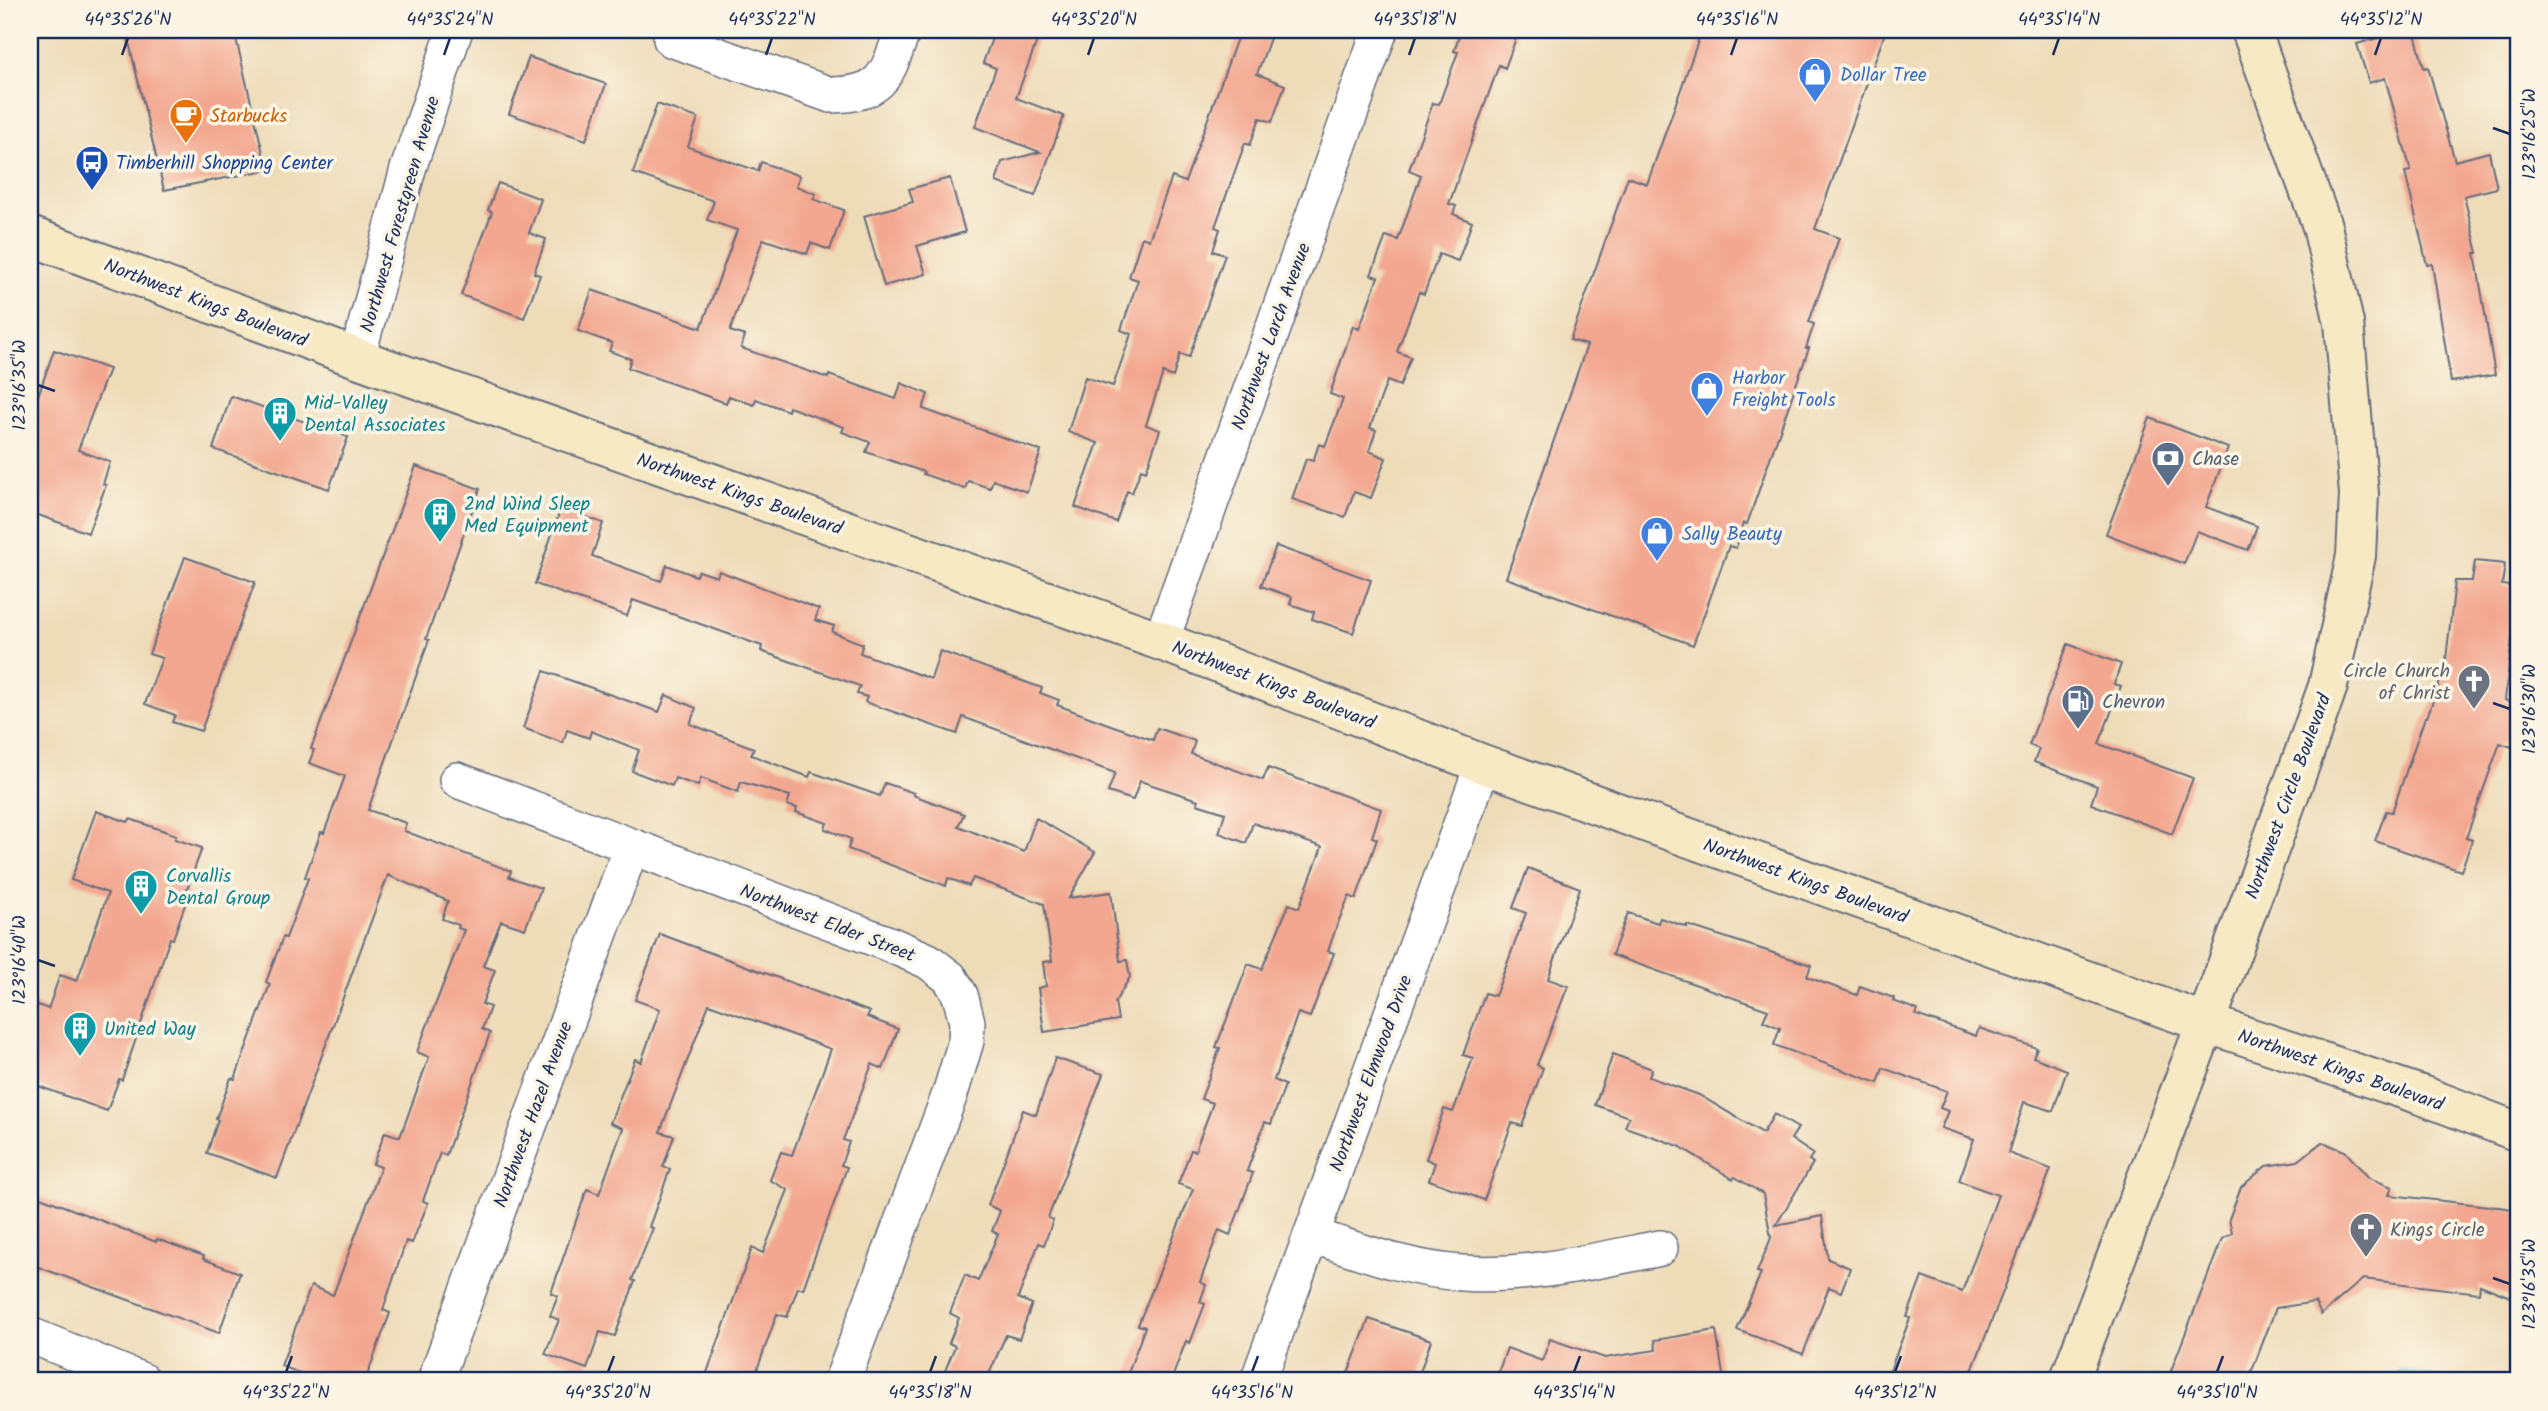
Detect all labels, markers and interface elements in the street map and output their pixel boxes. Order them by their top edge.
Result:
text: 44°35'26"N [84,6,172,35]
text: 44°35'24"N [406,6,494,35]
text: 44°35'22"N [728,6,816,35]
text: 44°35'20"N [1051,6,1137,35]
text: 44°35'18"N [1373,6,1457,35]
text: 44°35'16"N [1696,6,1778,35]
text: 44°35'14"N [2018,6,2100,35]
text: 44°35'12"N [2340,6,2422,35]
shop icon: Dollar Tree [1796,55,1834,104]
place label: Dollar Tree [1840,61,1927,91]
text: 123°16'25"W [2516,89,2545,179]
street label: Northwest Forestgreen Avenue [353,92,449,336]
cafe icon: Starbucks [167,96,205,145]
place label: Starbucks [210,102,287,132]
bus stop icon: Timberhill Shopping Center [73,143,111,192]
place label: Timberhill Shopping Center [116,149,335,179]
street label: Northwest Larch Avenue [1224,238,1320,435]
street label: Northwest Kings Boulevard [99,251,312,357]
text: 123°16'35"W [6,340,35,430]
place label: Harbor Freight Tools [1732,364,1836,416]
shop icon: Harbor Freight Tools [1688,369,1726,418]
place label: Mid-Valley Dental Associates [304,389,446,441]
building icon: Mid-Valley Dental Associates [261,394,299,443]
bank icon: Chase [2149,439,2187,488]
place label: Chase [2192,445,2240,475]
street label: Northwest Kings Boulevard [632,446,847,544]
place label: 2nd Wind Sleep Med Equipment [464,490,590,542]
building icon: 2nd Wind Sleep Med Equipment [421,495,459,544]
shop icon: Sally Beauty [1638,514,1676,563]
place label: Sally Beauty [1682,520,1783,550]
street label: Northwest Kings Boulevard [1167,633,1380,739]
place label: Circle Church of Christ [2343,657,2451,709]
church icon: Circle Church of Christ [2455,662,2493,711]
text: 123°16'30"W [2516,664,2545,754]
fuel station icon: Chevron [2059,682,2097,731]
place label: Chevron [2102,688,2165,718]
street label: Northwest Circle Boulevard [2238,689,2340,904]
street label: Northwest Kings Boulevard [1699,831,1912,933]
place label: Corvallis Dental Group [166,862,270,914]
building icon: Corvallis Dental Group [122,867,160,916]
street label: Northwest Elder Street [735,877,920,971]
text: 123°16'40"W [6,915,35,1005]
street label: Northwest Elmwood Drive [1322,971,1422,1176]
building icon: United Way [61,1009,99,1058]
place label: United Way [104,1015,197,1045]
street label: Northwest Hazel Avenue [486,1017,582,1212]
street label: Northwest Kings Boulevard [2233,1022,2448,1120]
church icon: Kings Circle [2347,1210,2385,1259]
place label: Kings Circle [2390,1216,2485,1246]
text: 123°16'35"W [2516,1239,2545,1329]
text: 44°35'22"N [242,1379,330,1408]
text: 44°35'20"N [565,1379,651,1408]
text: 44°35'18"N [888,1379,972,1408]
text: 44°35'16"N [1211,1379,1293,1408]
text: 44°35'14"N [1533,1379,1615,1408]
text: 44°35'12"N [1854,1379,1936,1408]
text: 44°35'10"N [2176,1379,2258,1408]

